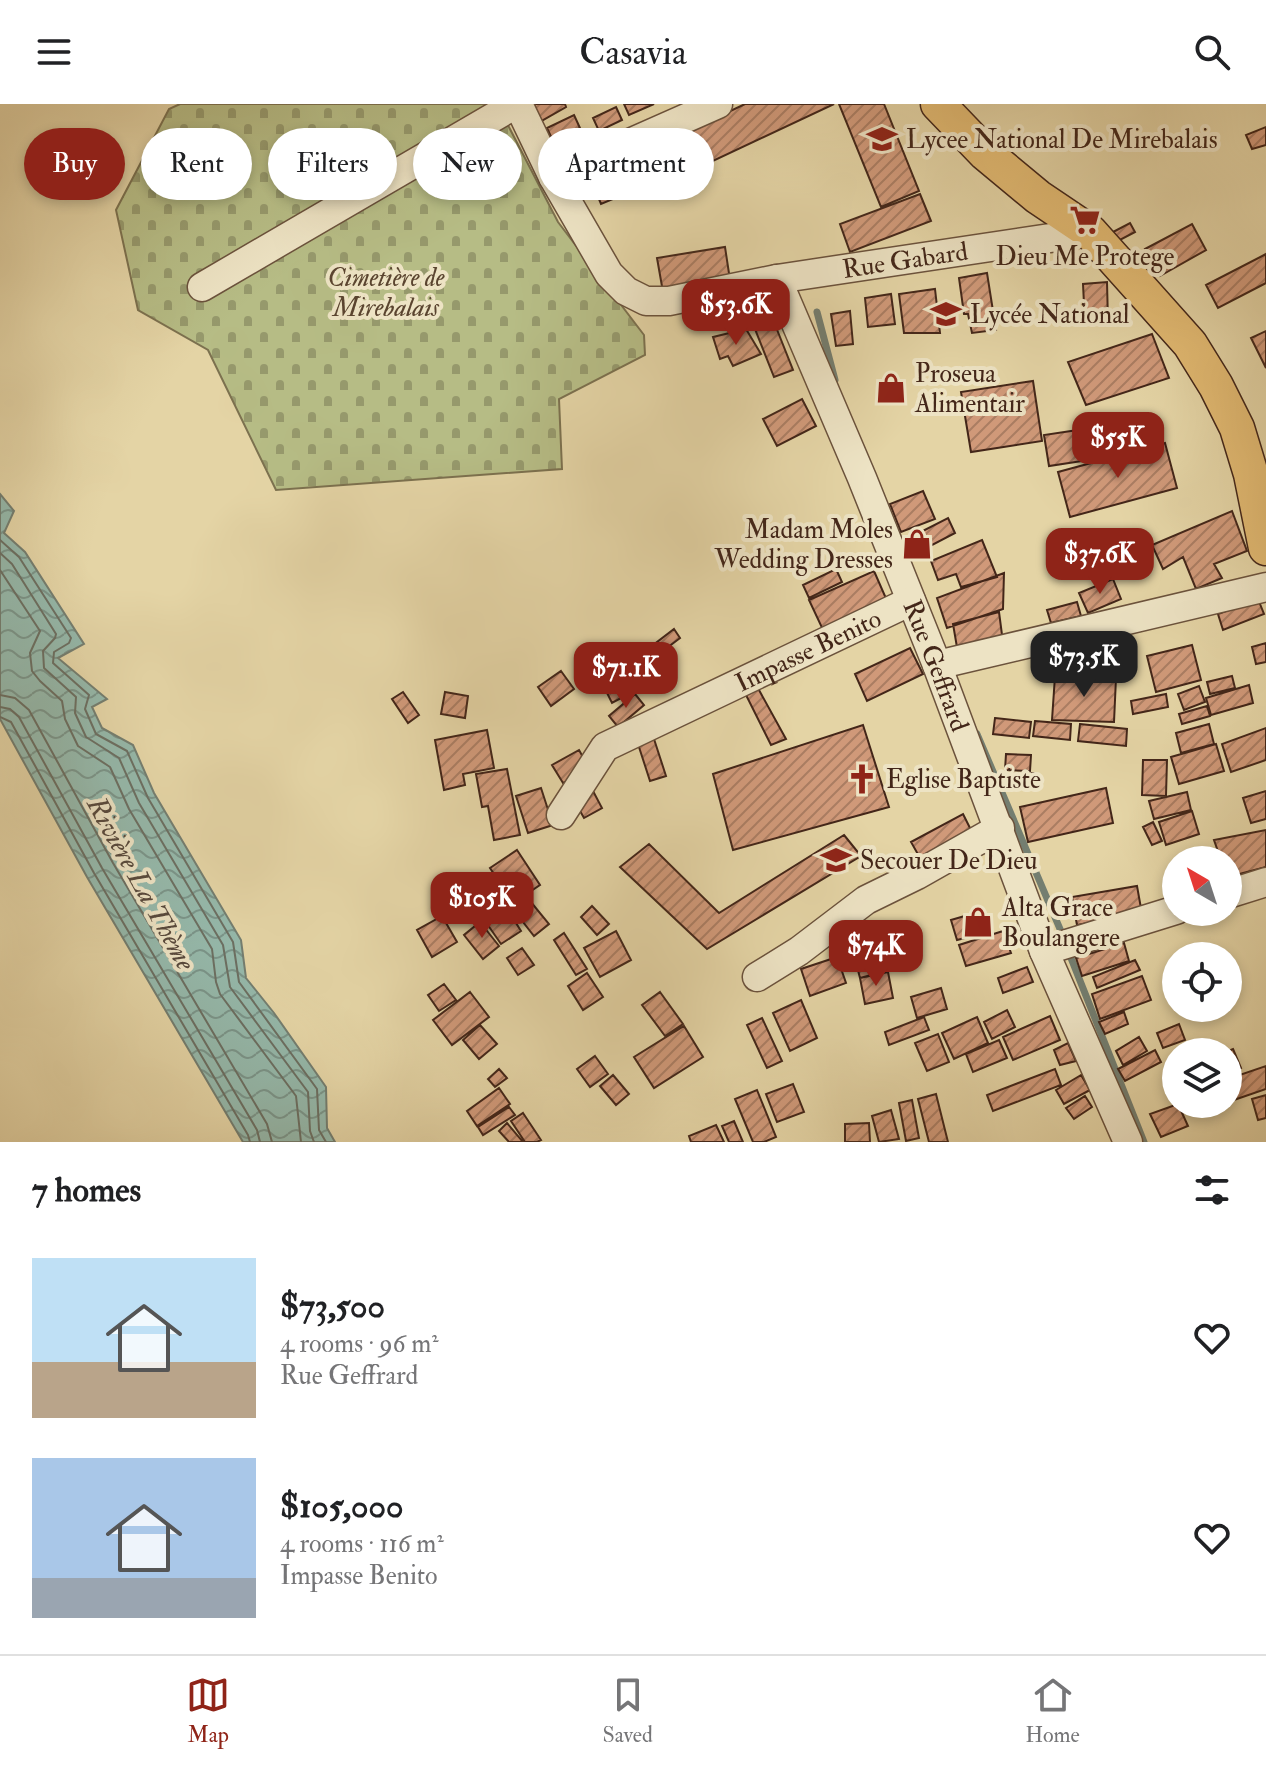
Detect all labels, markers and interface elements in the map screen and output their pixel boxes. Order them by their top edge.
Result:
icon: menu [32,30,76,74]
text: Casavia [579,30,687,75]
icon: search [1190,30,1234,74]
school or university icon: Lycee National De Mirebalais [865,122,899,156]
place label: Lycee National De Mirebalais [906,124,1218,156]
chip: Buy [24,128,125,200]
chip: Rent [141,128,252,200]
chip: Filters [268,128,397,200]
chip: New [413,128,522,200]
chip: Apartment [538,128,714,200]
supermarket icon: Dieu Me Protege [1068,203,1102,237]
street label: Rue Gabard [840,236,970,286]
place label: Dieu Me Protege [996,241,1175,273]
park label: Cimetière de Mirebalais [328,262,445,324]
pin: $53.6K [671,279,801,347]
text: $53.6K [700,289,772,321]
school or university icon: Lycée National [929,297,963,331]
place label: Lycée National [970,299,1130,331]
place label: Proseua Alimentair [914,358,1025,420]
shop icon: Proseua Alimentair [874,371,908,405]
pin: $55K [1071,412,1165,480]
text: $55K [1090,422,1146,454]
place label: Madam Moles Wedding Dresses [714,514,893,576]
shop icon: Madam Moles Wedding Dresses [900,527,934,561]
pin: $37.6K [1035,528,1165,596]
text: $37.6K [1064,538,1136,570]
street label: Rue Geffrard [895,595,975,736]
street label: Impasse Benito [730,603,887,699]
pin: $73.5K [1019,631,1149,699]
text: $73.5K [1049,641,1119,673]
pin: $71.1K [561,642,691,710]
text: $71.1K [592,652,660,684]
church icon: Eglise Baptiste [845,762,879,796]
place label: Eglise Baptiste [886,764,1041,797]
water label: Rivière La Thème [78,790,203,977]
school or university icon: Secouer De Dieu [819,843,853,877]
place label: Secouer De Dieu [860,845,1038,877]
north arrow [1162,846,1242,926]
map controls [1162,846,1242,1118]
pin: $105K [426,872,538,940]
text: $105K [449,882,515,914]
place label: Alta Grace Boulangere [1001,892,1120,954]
shop icon: Alta Grace Boulangere [961,905,995,939]
pin: $74K [829,920,923,988]
text: $74K [847,930,905,962]
button: locate [1162,942,1242,1022]
button: layers [1162,1038,1242,1118]
icon: filters [1190,1168,1234,1212]
text: 7 homes [32,1169,141,1212]
text: $73,500 [280,1285,385,1328]
icon: home [96,1290,192,1386]
icon: heart [1190,1316,1234,1360]
text: 4 rooms · 96 m² [280,1328,439,1360]
text: Rue Geffrard [280,1360,418,1392]
text: $105,000 [280,1485,403,1528]
icon: home [96,1490,192,1586]
icon: heart [1190,1516,1234,1560]
text: 4 rooms · 116 m² [280,1528,444,1560]
text: Impasse Benito [280,1560,438,1592]
tab: Map [186,1673,230,1749]
tab: Saved [603,1673,653,1749]
tab: Home [1025,1673,1080,1749]

